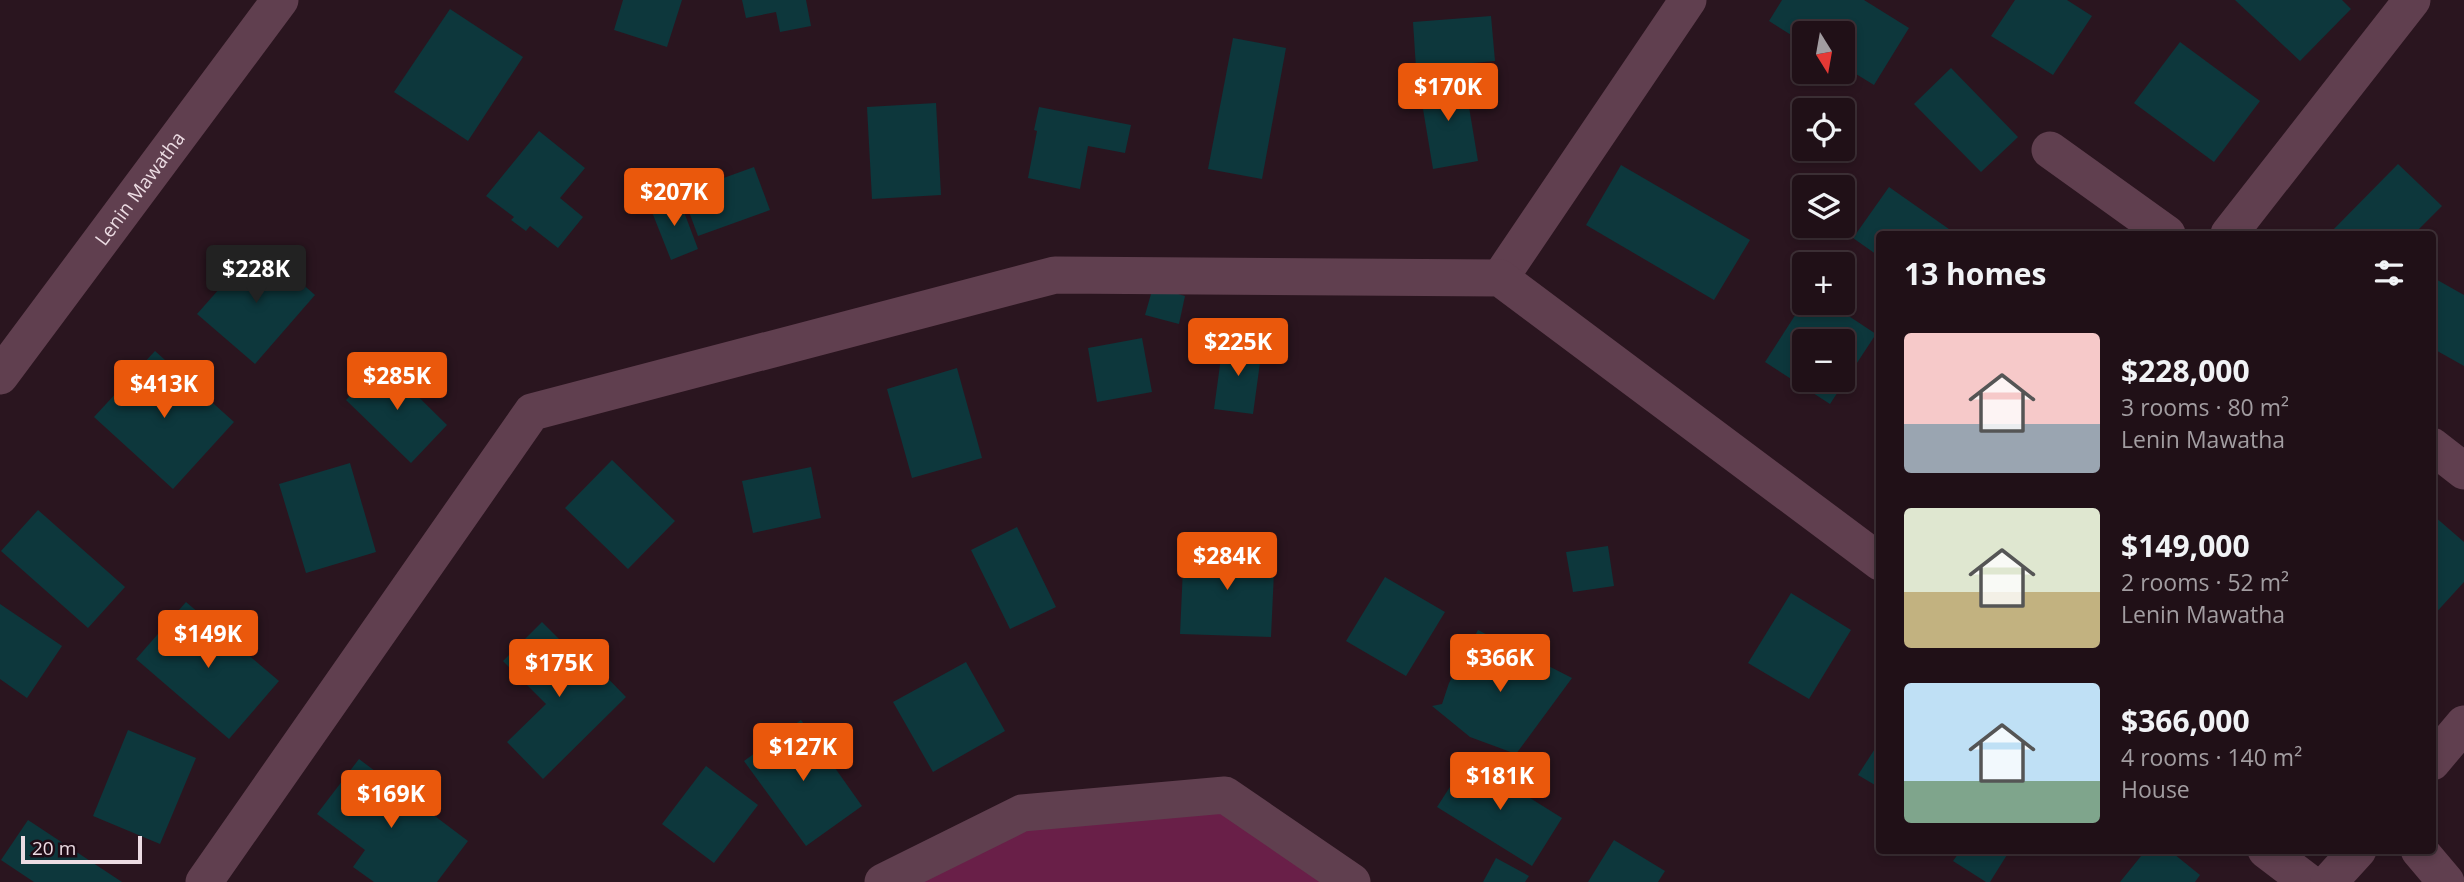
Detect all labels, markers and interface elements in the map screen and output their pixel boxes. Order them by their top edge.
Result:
north arrow [1792,21,1855,84]
map controls [1792,21,1855,392]
pin: $170K [1399,64,1497,123]
text: $170K [1414,70,1482,102]
button: locate [1792,98,1855,161]
street label: Lenin Mawatha [89,126,191,250]
pin: $207K [625,168,723,228]
text: $207K [640,175,708,207]
button: layers [1792,175,1855,238]
pin: $228K [207,246,305,305]
text: $228K [222,252,290,284]
button: + [1792,252,1855,315]
text: 13 homes [1904,253,2047,294]
icon: filters [2370,254,2408,292]
pin: $225K [1189,318,1287,378]
text: $225K [1204,325,1272,357]
button: − [1792,329,1855,392]
text: $228,000 [2121,350,2250,391]
pin: $285K [348,352,446,412]
text: $285K [363,359,431,391]
pin: $413K [115,360,213,420]
icon: home [1960,361,2044,445]
text: $413K [130,367,198,399]
text: 3 rooms · 80 m² [2121,391,2289,423]
text: Lenin Mawatha [2121,423,2285,455]
text: $149,000 [2121,525,2250,566]
pin: $284K [1178,532,1276,592]
icon: home [1960,536,2044,620]
text: $284K [1193,539,1261,571]
text: 2 rooms · 52 m² [2121,566,2289,598]
text: Lenin Mawatha [2121,598,2285,630]
pin: $149K [159,610,257,670]
text: $149K [174,617,242,649]
pin: $366K [1451,634,1549,694]
pin: $175K [510,640,608,699]
text: $366K [1466,641,1534,673]
text: $175K [525,646,593,678]
text: $366,000 [2121,700,2250,741]
icon: home [1960,711,2044,795]
pin: $127K [754,724,852,783]
text: $127K [769,730,837,762]
text: 4 rooms · 140 m² [2121,741,2302,773]
pin: $181K [1451,752,1549,812]
text: $181K [1466,759,1534,791]
pin: $169K [342,770,440,830]
text: House [2121,773,2190,805]
text: $169K [357,777,425,809]
scale bar [21,833,142,865]
text: 20 m [32,835,76,861]

